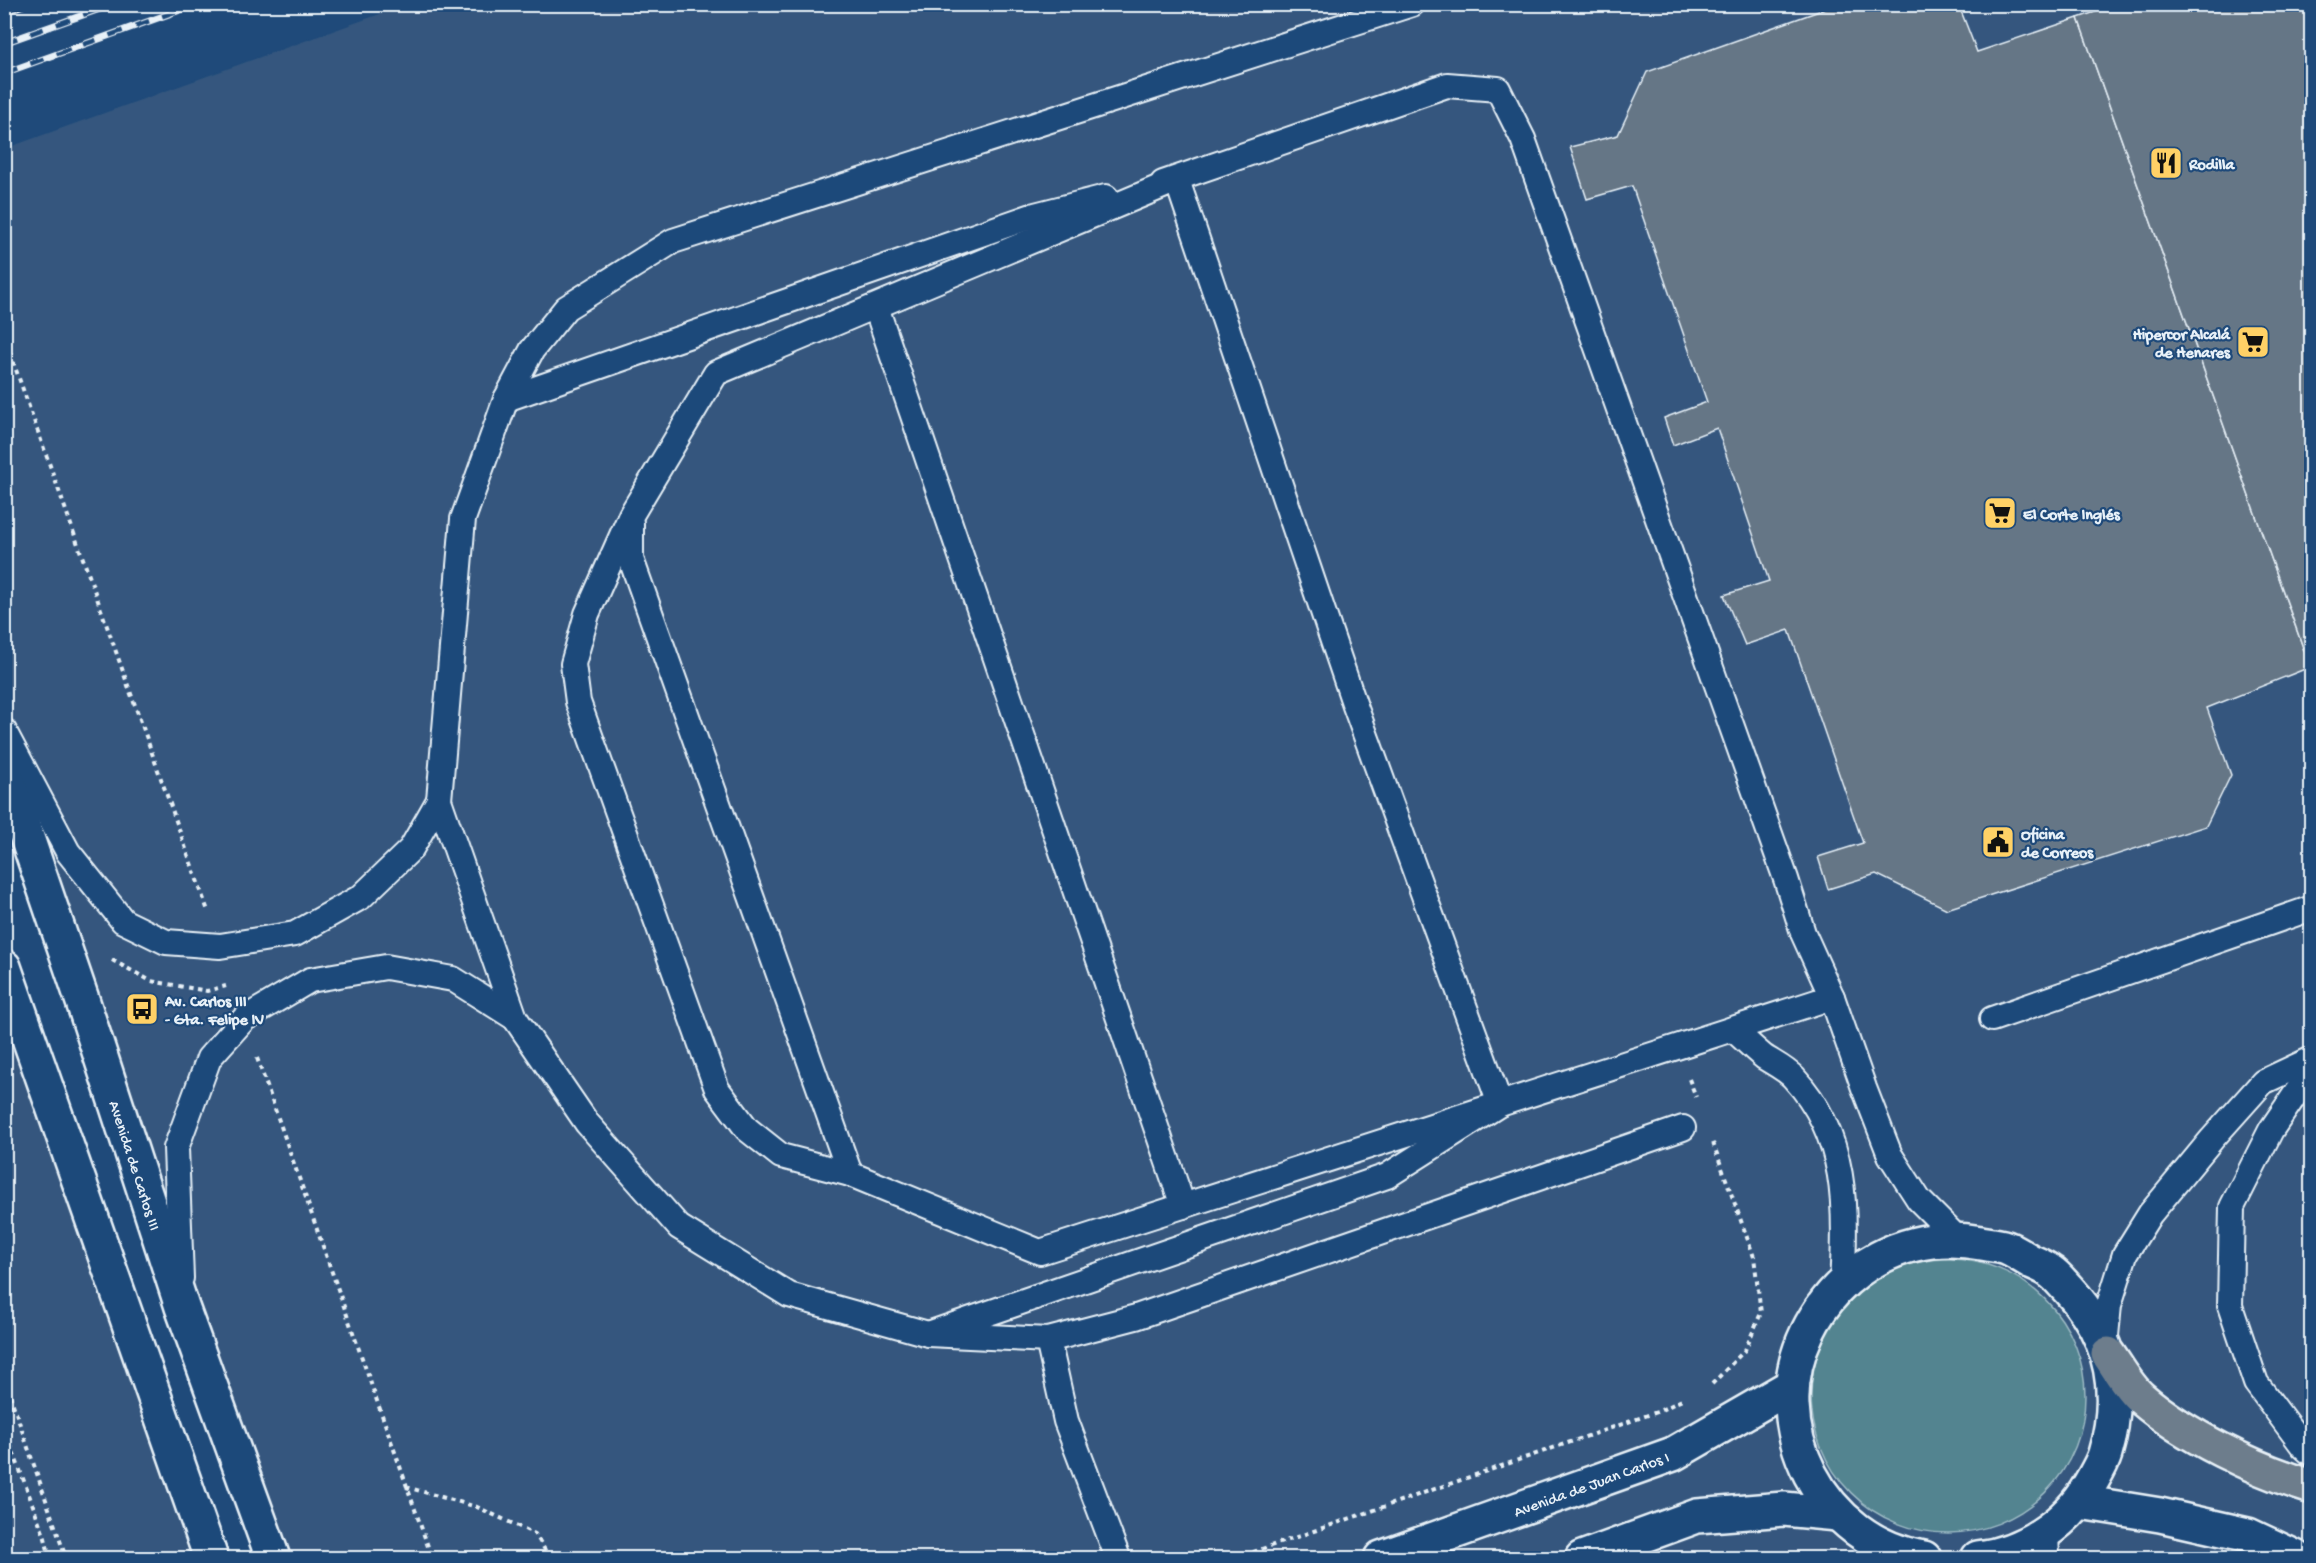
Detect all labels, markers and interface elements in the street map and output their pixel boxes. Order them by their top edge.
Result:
restaurant icon: Rodilla [2148,145,2184,181]
place label: Rodilla [2188,157,2236,176]
supermarket icon: Hipercor Alcalá de Henares [2235,324,2271,360]
place label: Hipercor Alcalá de Henares [2133,327,2231,364]
supermarket icon: El Corte Inglés [1982,495,2018,531]
place label: El Corte Inglés [2023,507,2121,526]
public building icon: Oficina de Correos [1980,824,2016,860]
place label: Oficina de Correos [2021,826,2094,864]
bus stop icon: Av. Carlos III - Gta. Felipe IV [124,991,160,1027]
place label: Av. Carlos III - Gta. Felipe IV [164,994,264,1031]
street label: Avenida de Carlos III [103,1099,163,1233]
street label: Avenida de Juan Carlos I [1512,1449,1673,1523]

